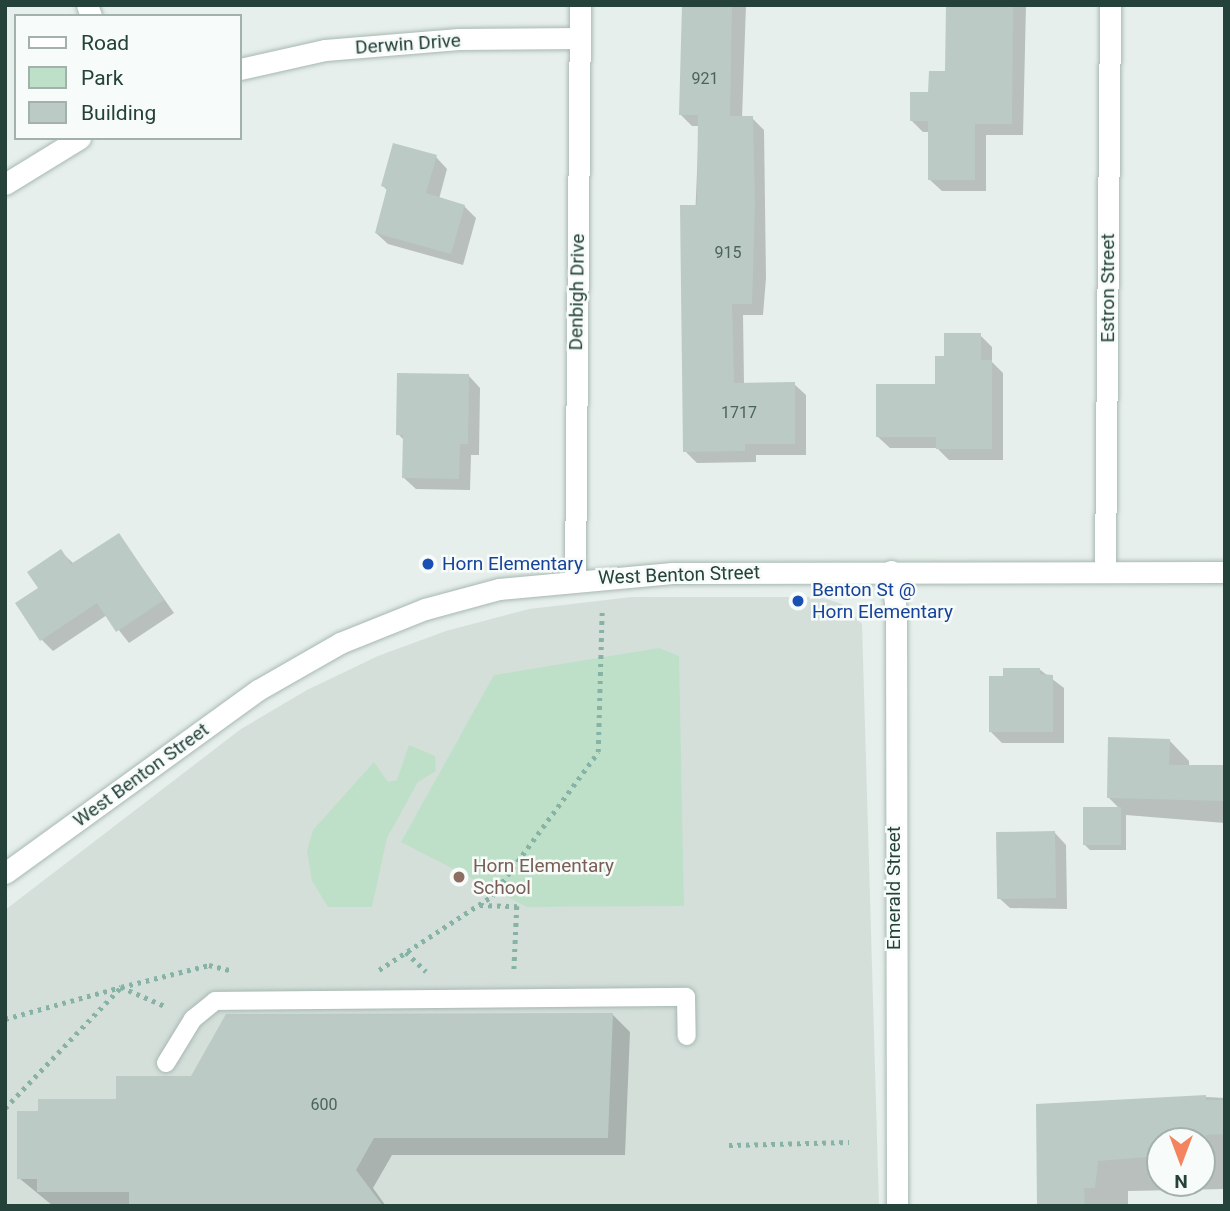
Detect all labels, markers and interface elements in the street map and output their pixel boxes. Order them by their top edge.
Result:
legend [14,14,242,140]
street label: Derwin Drive [354,29,462,59]
text: Road [81,31,129,55]
text: Park [81,66,123,90]
house number: 921 [692,69,718,89]
text: Building [81,101,156,125]
street label: Denbigh Drive [565,233,589,351]
street label: Estron Street [1097,233,1119,343]
house number: 915 [715,243,741,263]
house number: 1717 [721,403,757,423]
place label: Horn Elementary [442,553,583,575]
marker: Horn Elementary [420,556,436,572]
street label: West Benton Street [598,561,760,589]
place label: Benton St @ Horn Elementary [812,579,953,623]
marker: Benton St @ Horn Elementary [790,593,806,609]
street label: West Benton Street [69,718,213,832]
street label: Emerald Street [883,826,905,950]
place label: Horn Elementary School [473,855,614,899]
marker: Horn Elementary School [451,869,467,885]
house number: 600 [311,1095,337,1115]
north arrow [1146,1127,1216,1197]
text: N [1174,1170,1188,1193]

